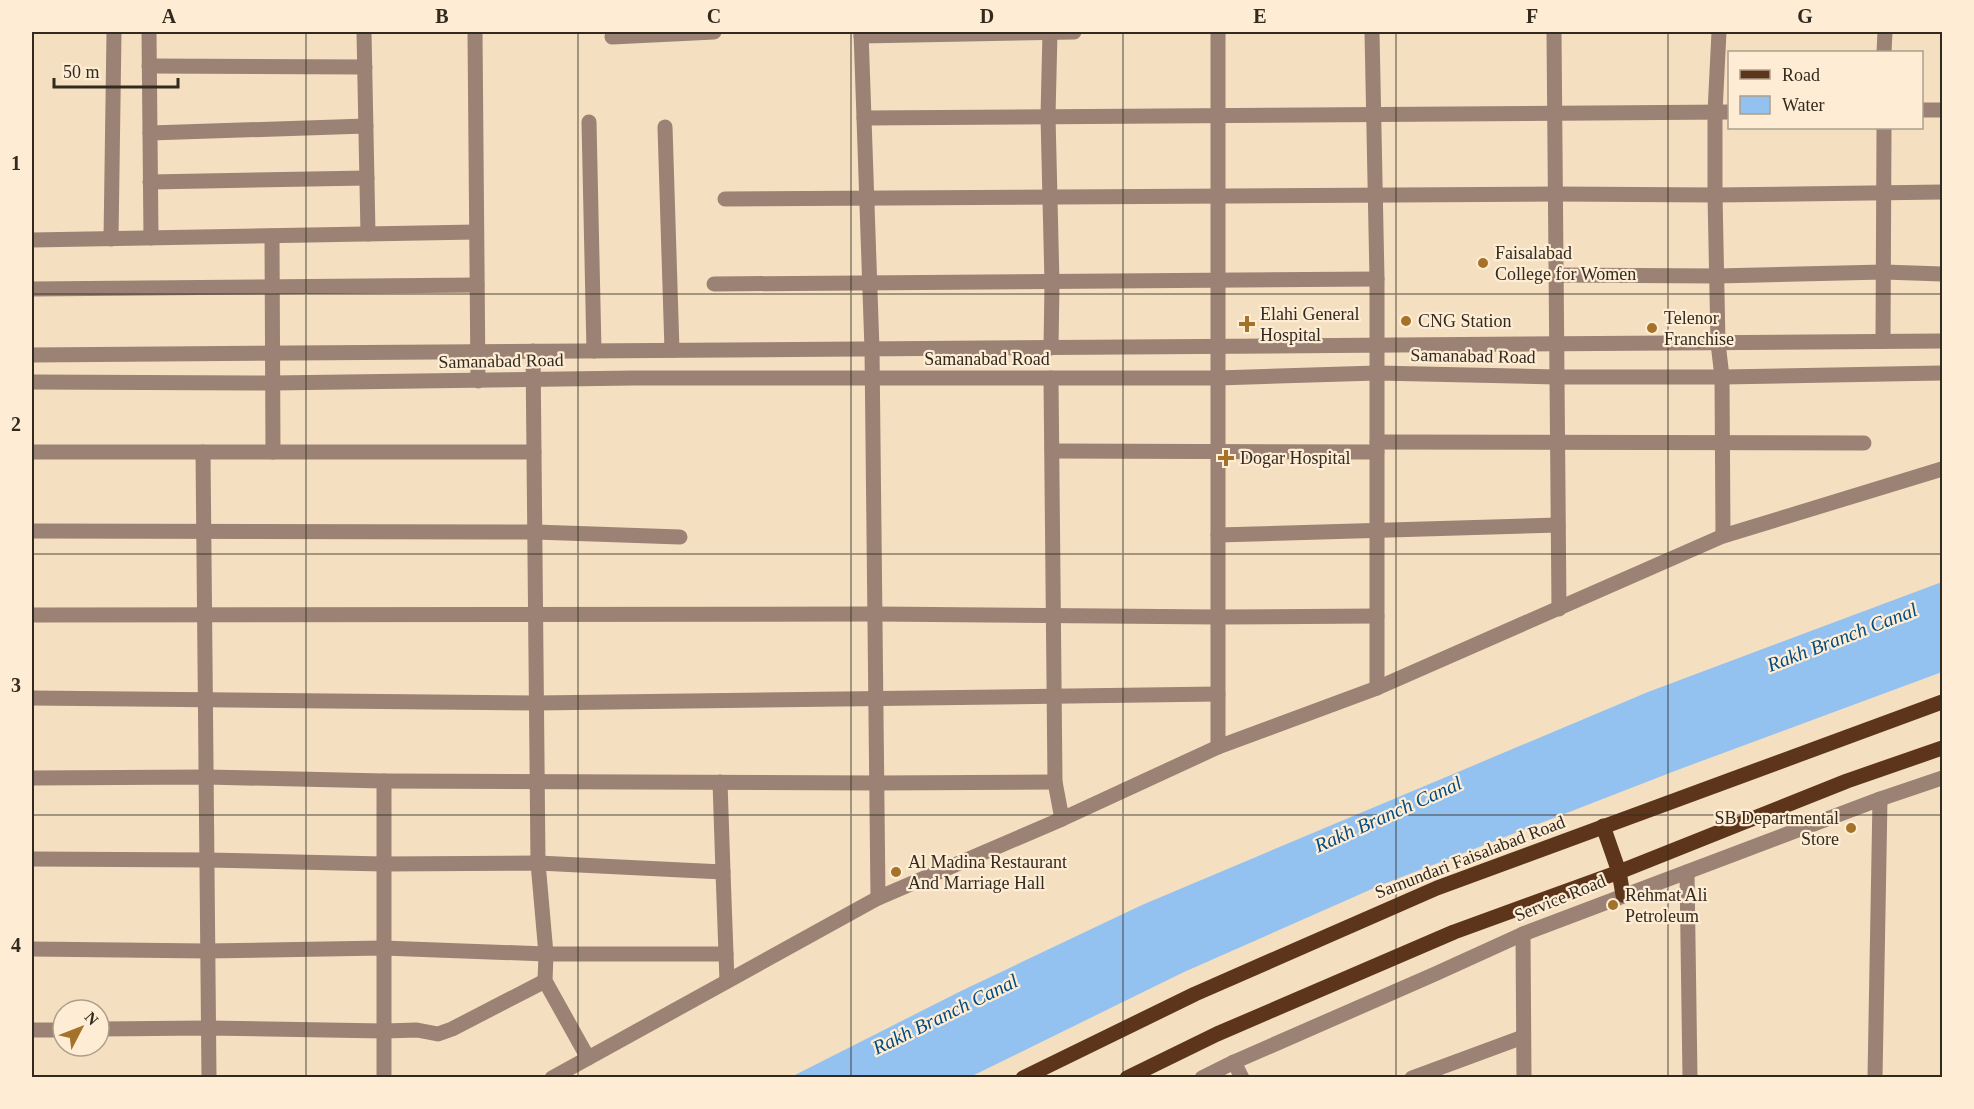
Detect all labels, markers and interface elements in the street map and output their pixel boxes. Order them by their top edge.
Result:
text: A [162,5,177,27]
text: B [435,5,449,27]
text: C [707,5,721,27]
text: D [980,5,994,27]
text: E [1253,5,1267,27]
text: F [1526,5,1538,27]
text: G [1797,5,1813,27]
scale bar [54,51,178,89]
legend [1728,51,1923,129]
text: 50 m [63,62,100,82]
text: Road [1782,65,1820,85]
text: Water [1782,95,1825,115]
text: 1 [11,152,21,174]
place label: Faisalabad College for Women [1495,243,1636,284]
marker: Faisalabad College for Women [1476,256,1490,270]
place label: Elahi General Hospital [1260,304,1359,345]
place label: Telenor Franchise [1664,308,1734,349]
place label: CNG Station [1418,311,1512,331]
marker: CNG Station [1399,314,1413,328]
marker: Elahi General Hospital [1238,315,1256,333]
marker: Telenor Franchise [1645,321,1659,335]
street label: Samanabad Road [1410,345,1536,367]
street label: Samanabad Road [924,349,1050,369]
street label: Samanabad Road [438,350,564,372]
text: 2 [11,413,21,435]
place label: Dogar Hospital [1240,448,1350,468]
marker: Dogar Hospital [1217,449,1235,467]
water label: Rakh Branch Canal [1763,598,1921,676]
text: 3 [11,674,21,696]
water label: Rakh Branch Canal [1310,771,1465,857]
place label: SB Departmental Store [1715,808,1839,849]
street label: Samundari Faisalabad Road [1372,811,1568,903]
marker: SB Departmental Store [1844,821,1858,835]
place label: Al Madina Restaurant And Marriage Hall [908,852,1067,893]
marker: Al Madina Restaurant And Marriage Hall [889,865,903,879]
street label: Service Road [1512,871,1608,925]
place label: Rehmat Ali Petroleum [1625,885,1708,926]
marker: Rehmat Ali Petroleum [1606,898,1620,912]
text: 4 [11,934,21,956]
water label: Rakh Branch Canal [868,969,1022,1059]
north arrow [51,998,111,1058]
text: N [82,1008,102,1029]

